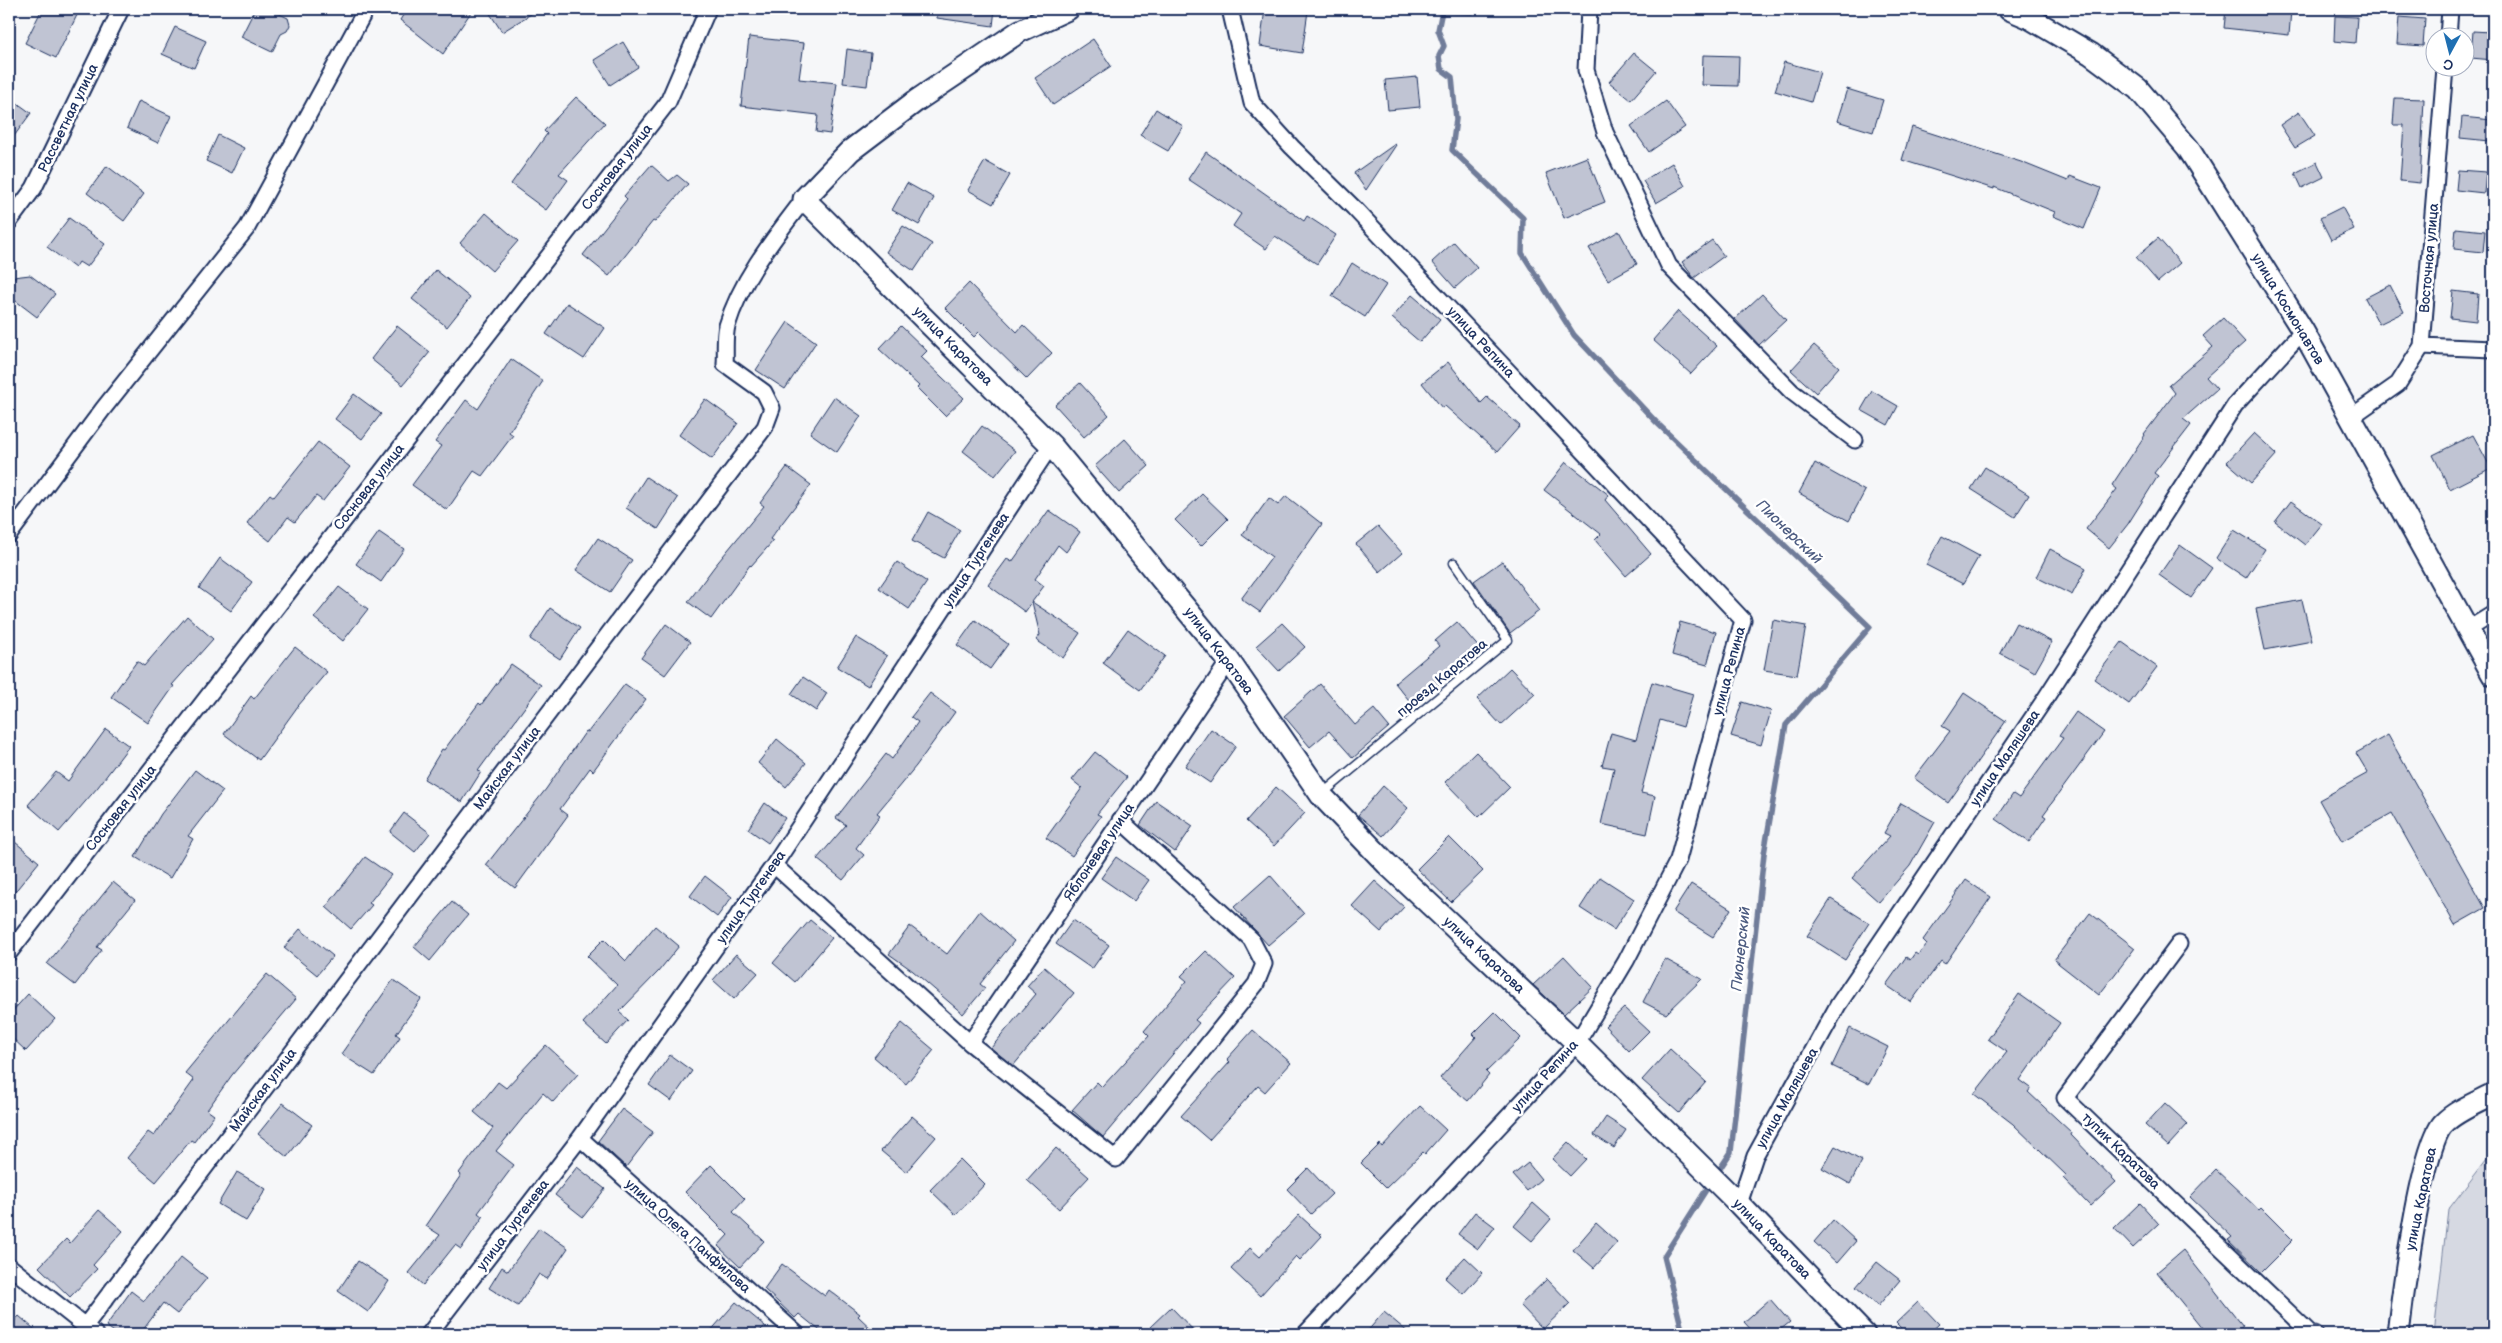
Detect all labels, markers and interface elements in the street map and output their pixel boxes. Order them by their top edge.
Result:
north arrow [2424,28,2474,78]
text: С [2442,55,2454,73]
street label: Рассветная улица [34,60,102,175]
street label: Сосновая улица [578,120,656,214]
street label: Восточная улица [2416,202,2442,314]
street label: улица Космонавтов [2248,250,2328,368]
street label: улица Каратова [910,303,997,390]
street label: улица Репина [1444,303,1519,382]
street label: Сосновая улица [330,440,408,534]
water label: Пионерский [1752,496,1826,569]
street label: улица Тургенева [939,509,1013,611]
street label: улица Каратова [1181,604,1258,699]
street label: улица Репина [1709,624,1749,717]
street label: проезд Каратова [1393,635,1491,721]
street label: улица Маляшева [1967,706,2044,809]
street label: Майская улица [470,722,544,813]
street label: Сосновая улица [82,761,160,855]
street label: Яблоневая улица [1060,799,1138,904]
street label: улица Тургенева [713,847,790,947]
water label: Пионерский [1727,905,1755,992]
street label: улица Каратова [1440,913,1529,998]
street label: улица Репина [1508,1036,1582,1116]
street label: Майская улица [226,1044,300,1135]
street label: улица Маляшева [1752,1044,1822,1151]
street label: тупик Каратова [2078,1109,2164,1193]
street label: улица Каратова [2402,1145,2440,1252]
street label: улица Олега Панфилова [622,1175,755,1297]
street label: улица Тургенева [473,1176,553,1274]
street label: улица Каратова [1729,1195,1815,1283]

